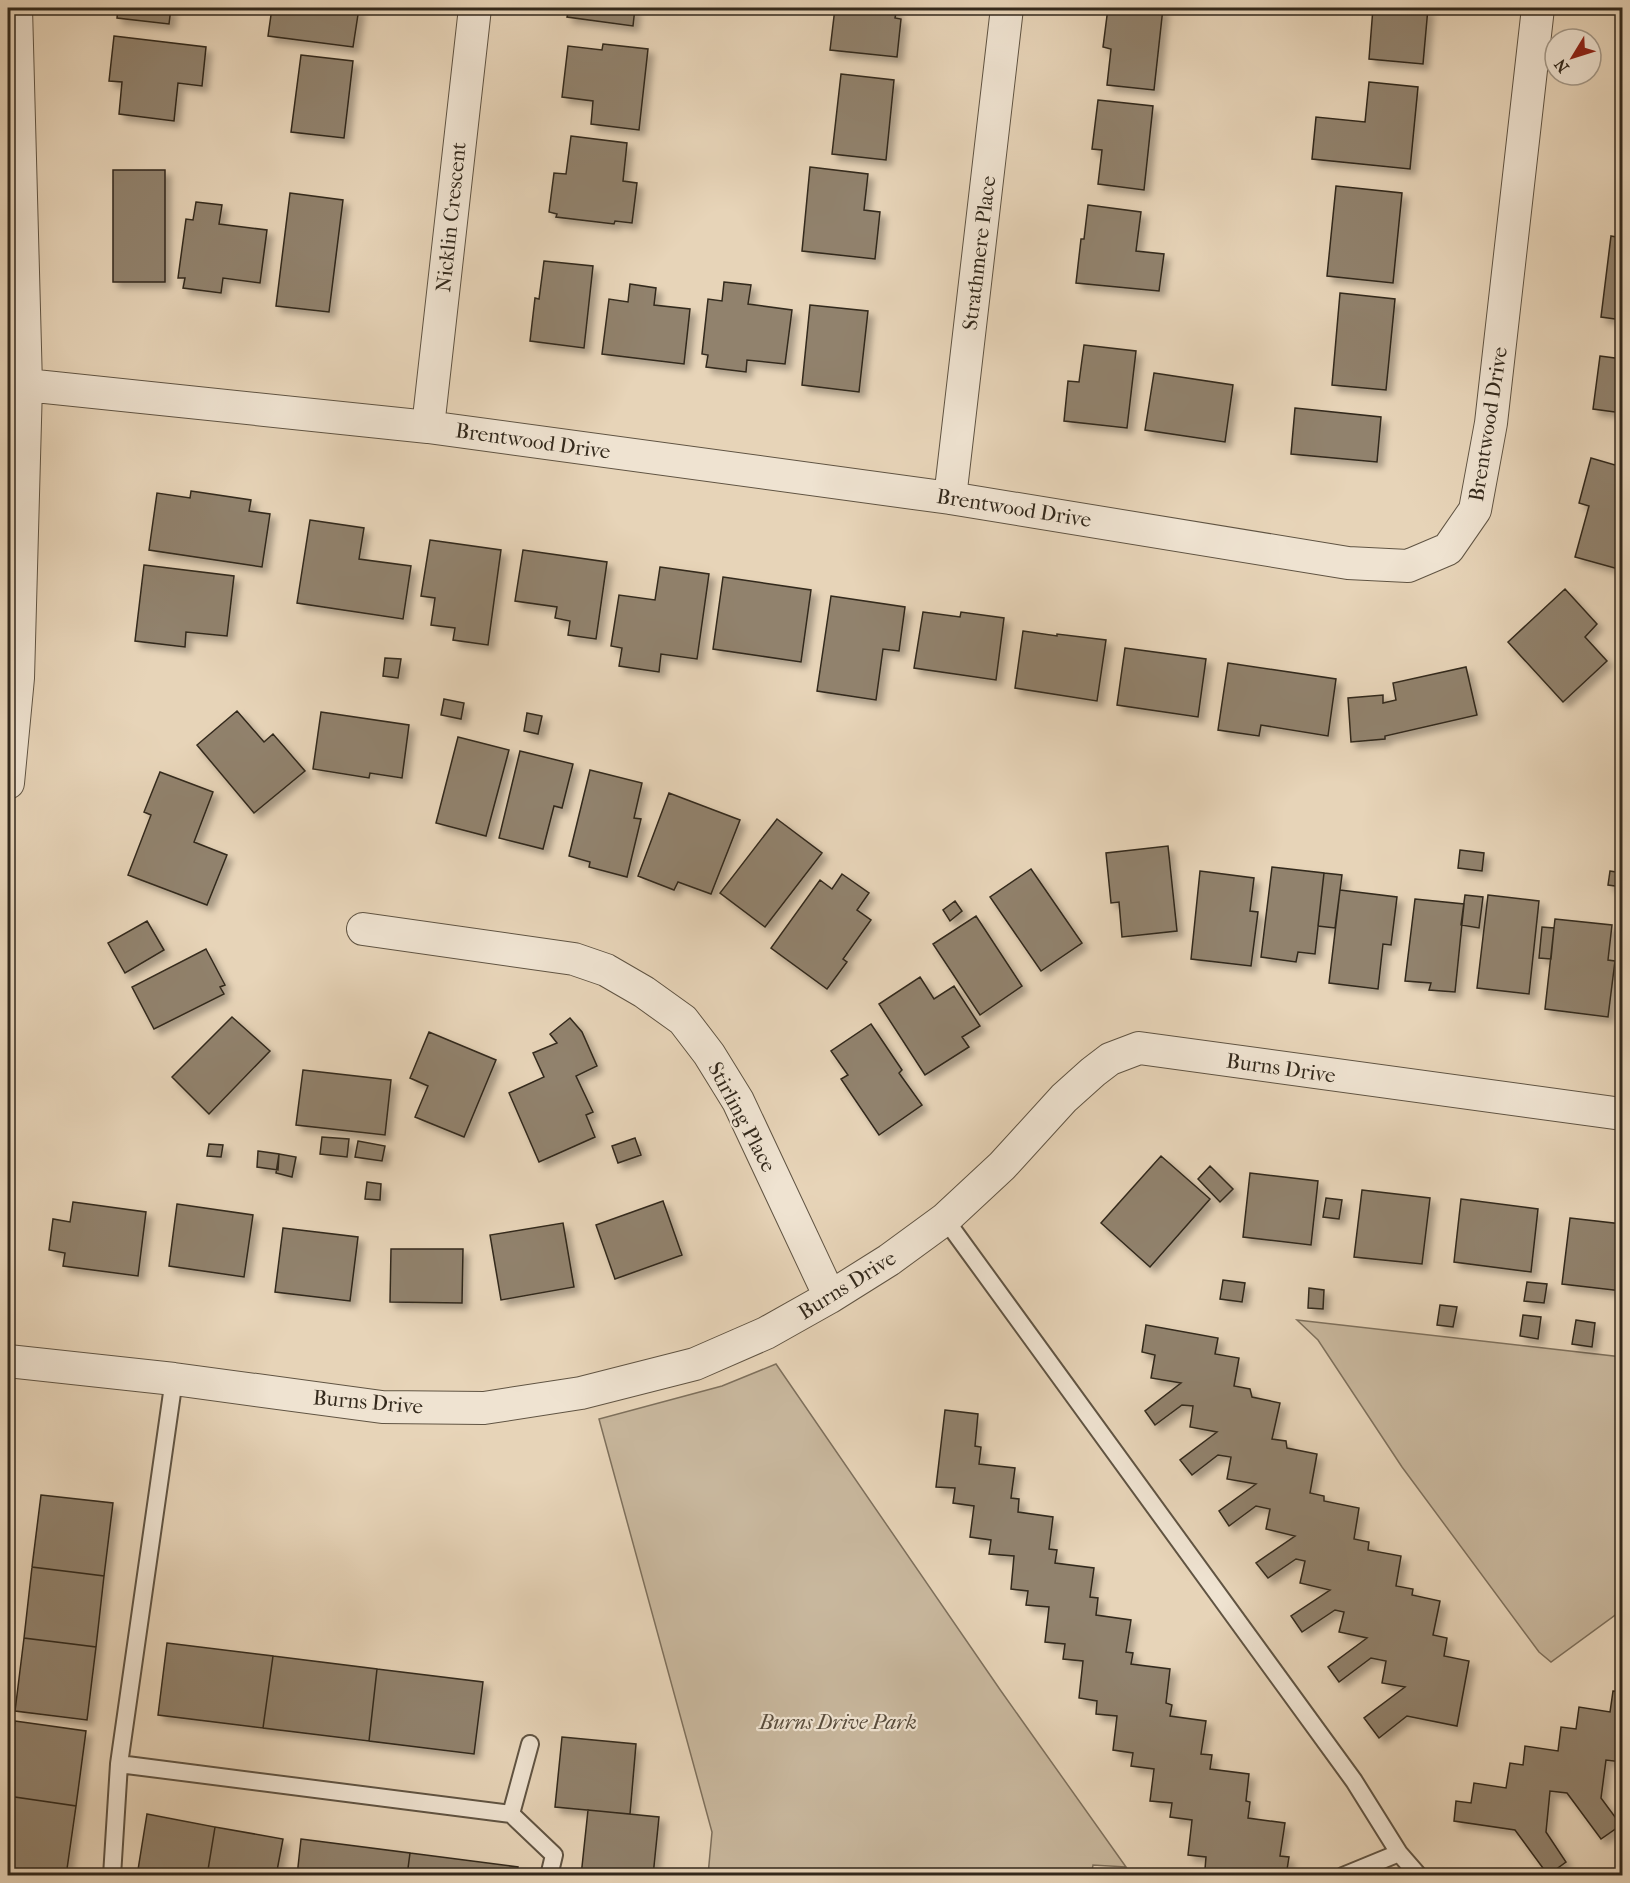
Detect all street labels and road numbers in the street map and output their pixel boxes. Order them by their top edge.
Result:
street label: Nicklin Crescent [431,140,471,293]
street label: Strathmere Place [958,174,1000,332]
street label: Brentwood Drive [1464,345,1512,503]
street label: Brentwood Drive [454,418,612,464]
street label: Brentwood Drive [935,484,1093,532]
street label: Burns Drive [1225,1048,1337,1088]
street label: Stirling Place [703,1058,781,1176]
street label: Burns Drive [794,1246,900,1324]
street label: Burns Drive [312,1385,424,1419]

